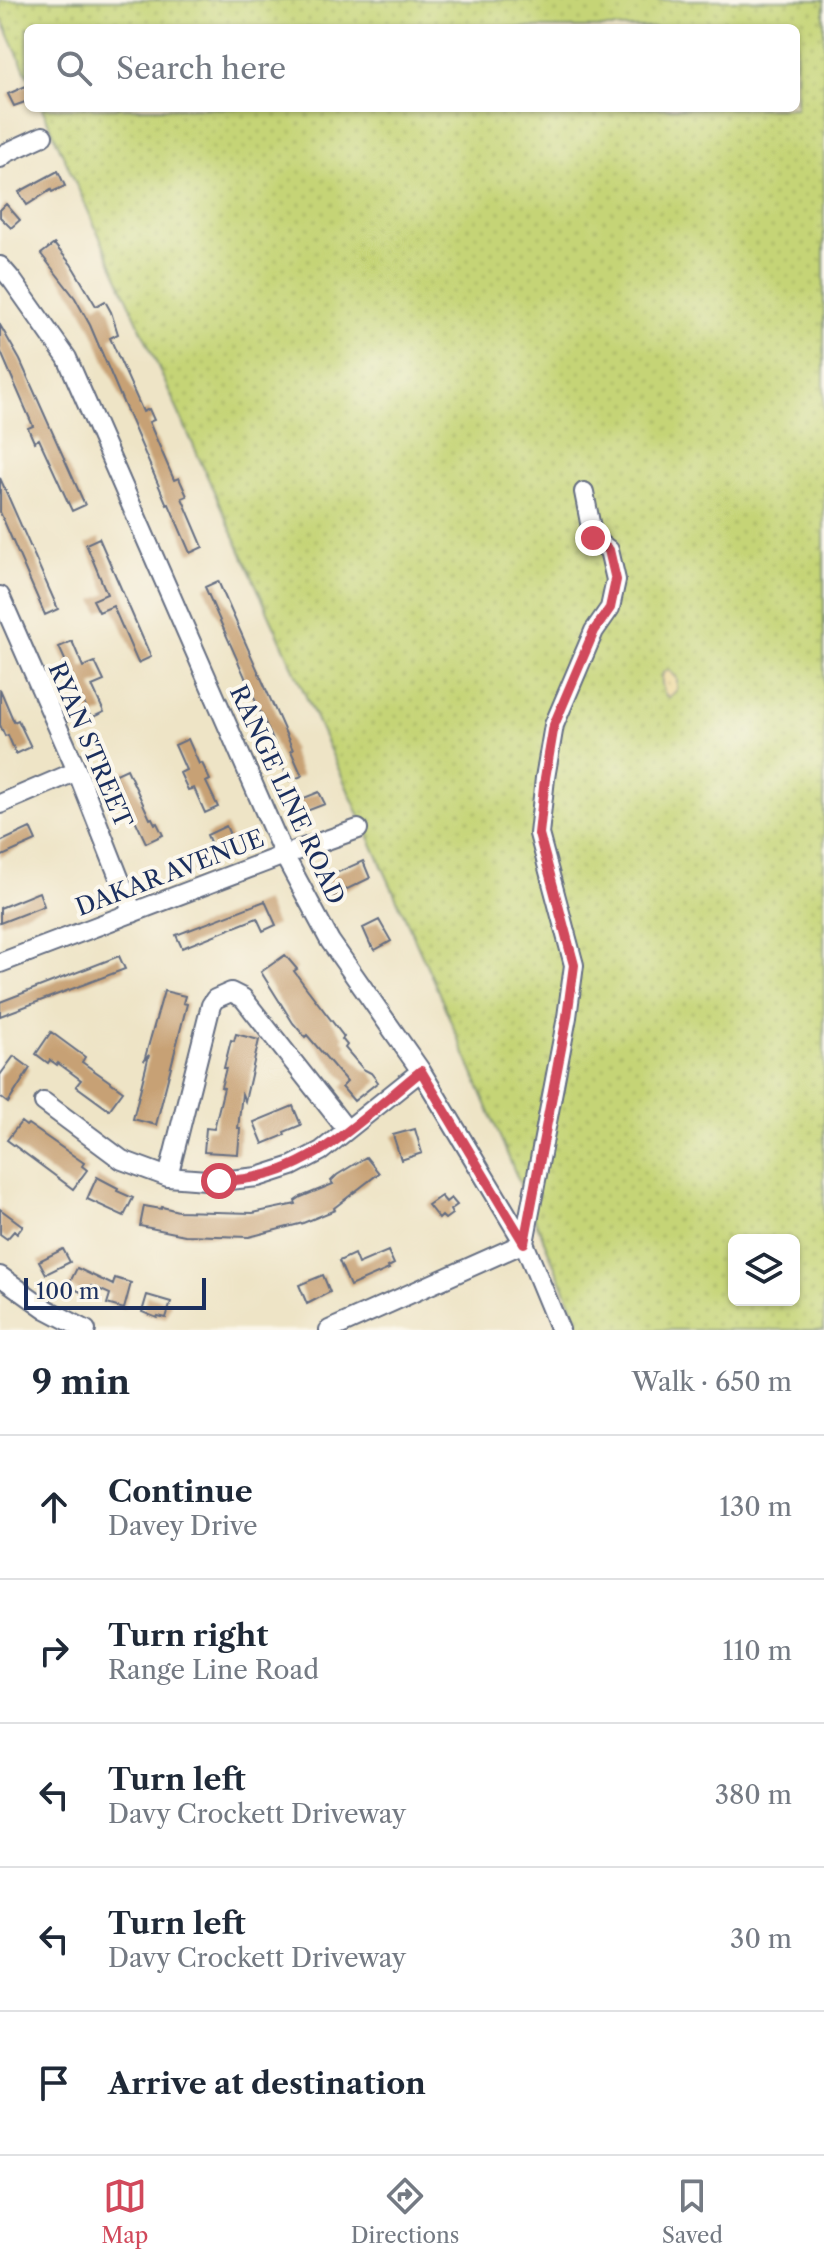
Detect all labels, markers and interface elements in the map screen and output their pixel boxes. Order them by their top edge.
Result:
search box [24,24,800,112]
icon: search [52,46,96,90]
text: Search here [116,50,286,87]
route end [575,520,611,556]
street label: RYAN STREET [43,658,138,832]
street label: RANGE LINE ROAD [224,681,351,909]
street label: DAKAR AVENUE [71,823,268,922]
route start [201,1163,237,1199]
map controls [728,1234,800,1306]
button: layers [728,1234,800,1306]
scale bar [24,1274,206,1310]
text: 100 m [36,1278,99,1305]
text: 9 min [32,1361,130,1403]
text: Walk · 650 m [632,1366,792,1398]
text: Continue [108,1473,253,1510]
icon: ahead [32,1485,76,1529]
text: 130 m [719,1491,792,1523]
text: Davey Drive [108,1510,258,1542]
text: Turn right [108,1617,268,1654]
icon: right [32,1629,76,1673]
text: 110 m [723,1635,792,1667]
text: Range Line Road [108,1654,319,1686]
text: Turn left [108,1761,245,1798]
icon: left [32,1773,76,1817]
text: 380 m [715,1779,792,1811]
text: Davy Crockett Driveway [108,1798,406,1830]
text: Turn left [108,1905,245,1942]
icon: left [32,1917,76,1961]
text: 30 m [730,1923,792,1955]
text: Davy Crockett Driveway [108,1942,406,1974]
icon: arrive [32,2061,76,2105]
text: Arrive at destination [108,2065,426,2102]
tab: Map [101,2174,148,2249]
tab: Directions [351,2174,459,2249]
tab: Saved [662,2174,723,2249]

